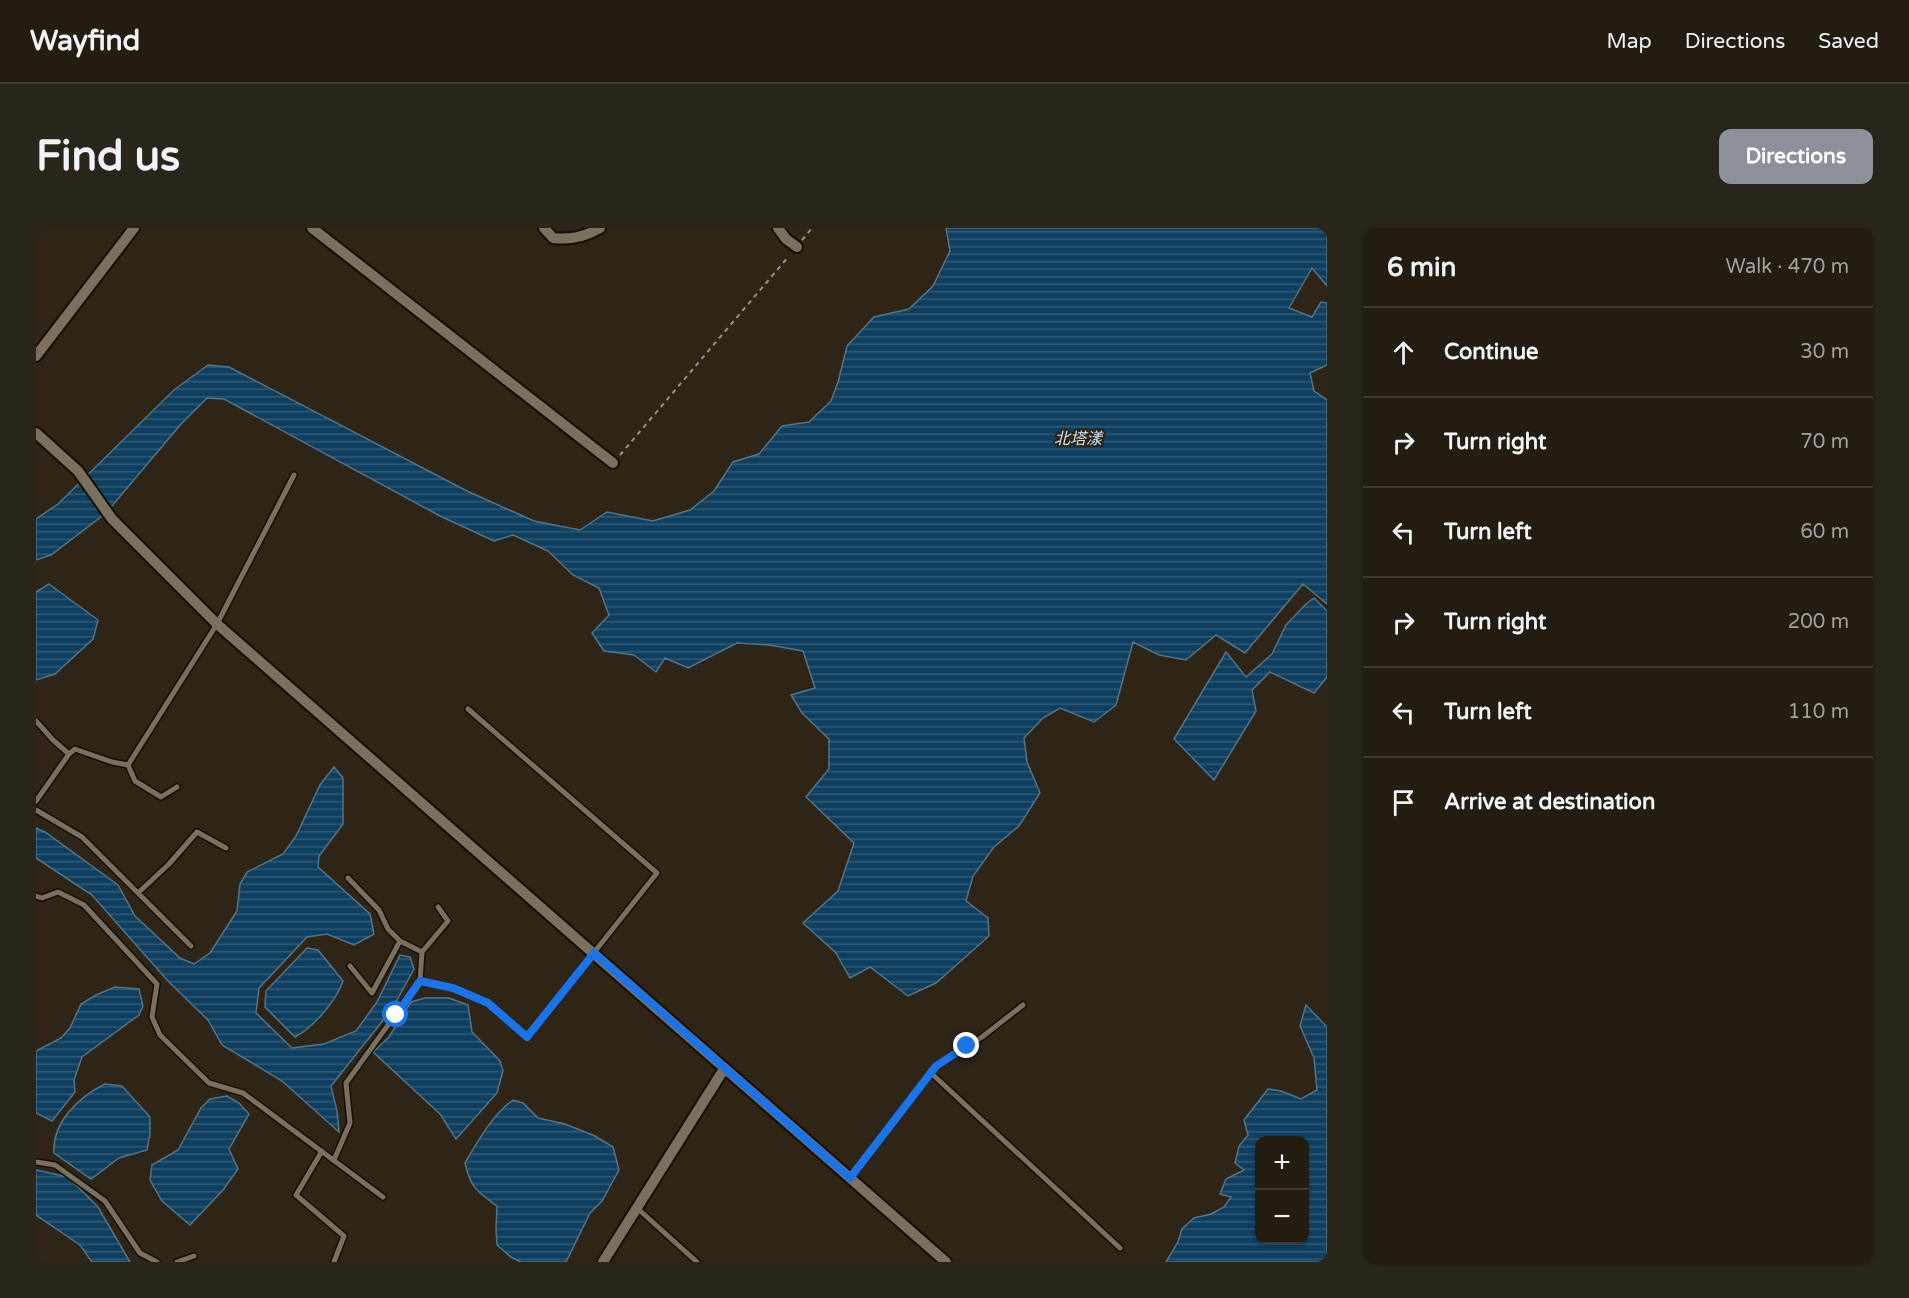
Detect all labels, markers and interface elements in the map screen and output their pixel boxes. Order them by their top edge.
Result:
text: Wayfind [30,24,140,58]
text: Map [1606,29,1652,54]
text: Directions [1685,29,1785,54]
text: Saved [1818,29,1879,54]
button: Directions [1719,129,1873,184]
text: Find us [36,131,180,182]
text: 6 min [1387,252,1456,283]
text: Walk · 470 m [1726,255,1849,279]
icon: ahead [1387,336,1420,369]
text: Continue [1444,339,1539,365]
text: 30 m [1800,340,1849,364]
icon: right [1387,426,1420,459]
water label: 北塔漾 [1054,429,1104,449]
text: Turn right [1444,429,1546,455]
text: 70 m [1800,430,1849,454]
icon: left [1387,516,1420,549]
text: Turn left [1444,519,1532,545]
text: 60 m [1800,520,1849,544]
icon: right [1387,606,1420,639]
text: Turn right [1444,609,1546,635]
text: 200 m [1788,610,1849,634]
icon: left [1387,696,1420,729]
text: Turn left [1444,699,1532,725]
text: 110 m [1788,700,1849,724]
icon: arrive [1387,786,1420,819]
text: Arrive at destination [1444,789,1655,815]
route start [382,1001,408,1027]
route end [953,1032,979,1058]
map controls [1255,1136,1309,1244]
button: + [1255,1136,1309,1190]
button: − [1255,1190,1309,1244]

